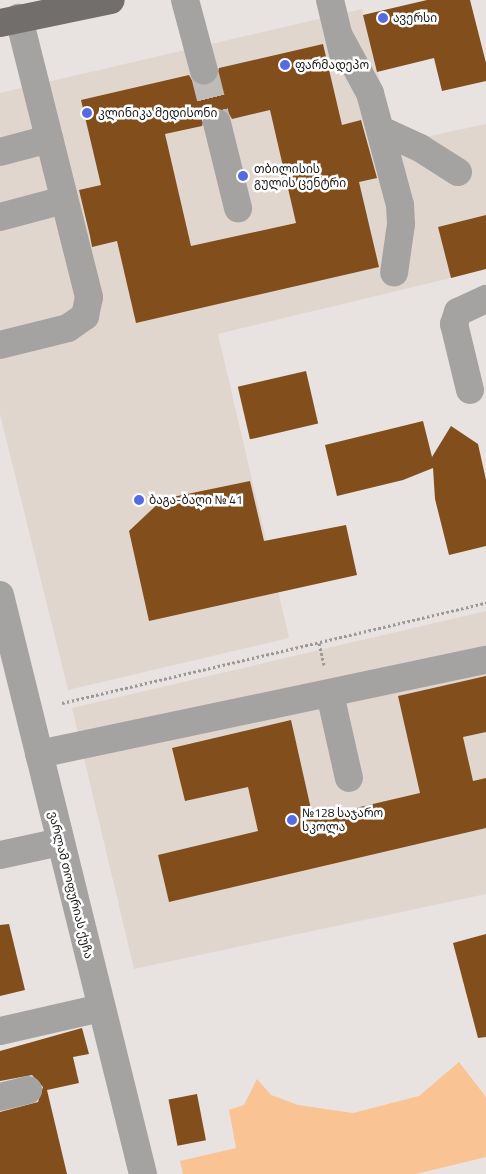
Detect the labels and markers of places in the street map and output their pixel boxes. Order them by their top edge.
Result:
place label: ავერსი [393,11,437,25]
marker: ავერსი [377,12,389,24]
place label: ფარმადეპო [295,58,369,72]
marker: ფარმადეპო [279,59,291,71]
marker: კლინიკა მედისონი [80,106,94,120]
place label: კლინიკა მედისონი [98,106,218,120]
place label: თბილისის გულის ცენტრი [254,162,346,190]
marker: თბილისის გულის ცენტრი [236,169,250,183]
place label: ბაგა-ბაღი № 41 [149,493,243,507]
marker: ბაგა-ბაღი № 41 [133,494,145,506]
place label: №128 საჯარო სკოლა [302,806,383,834]
marker: №128 საჯარო სკოლა [286,814,298,826]

